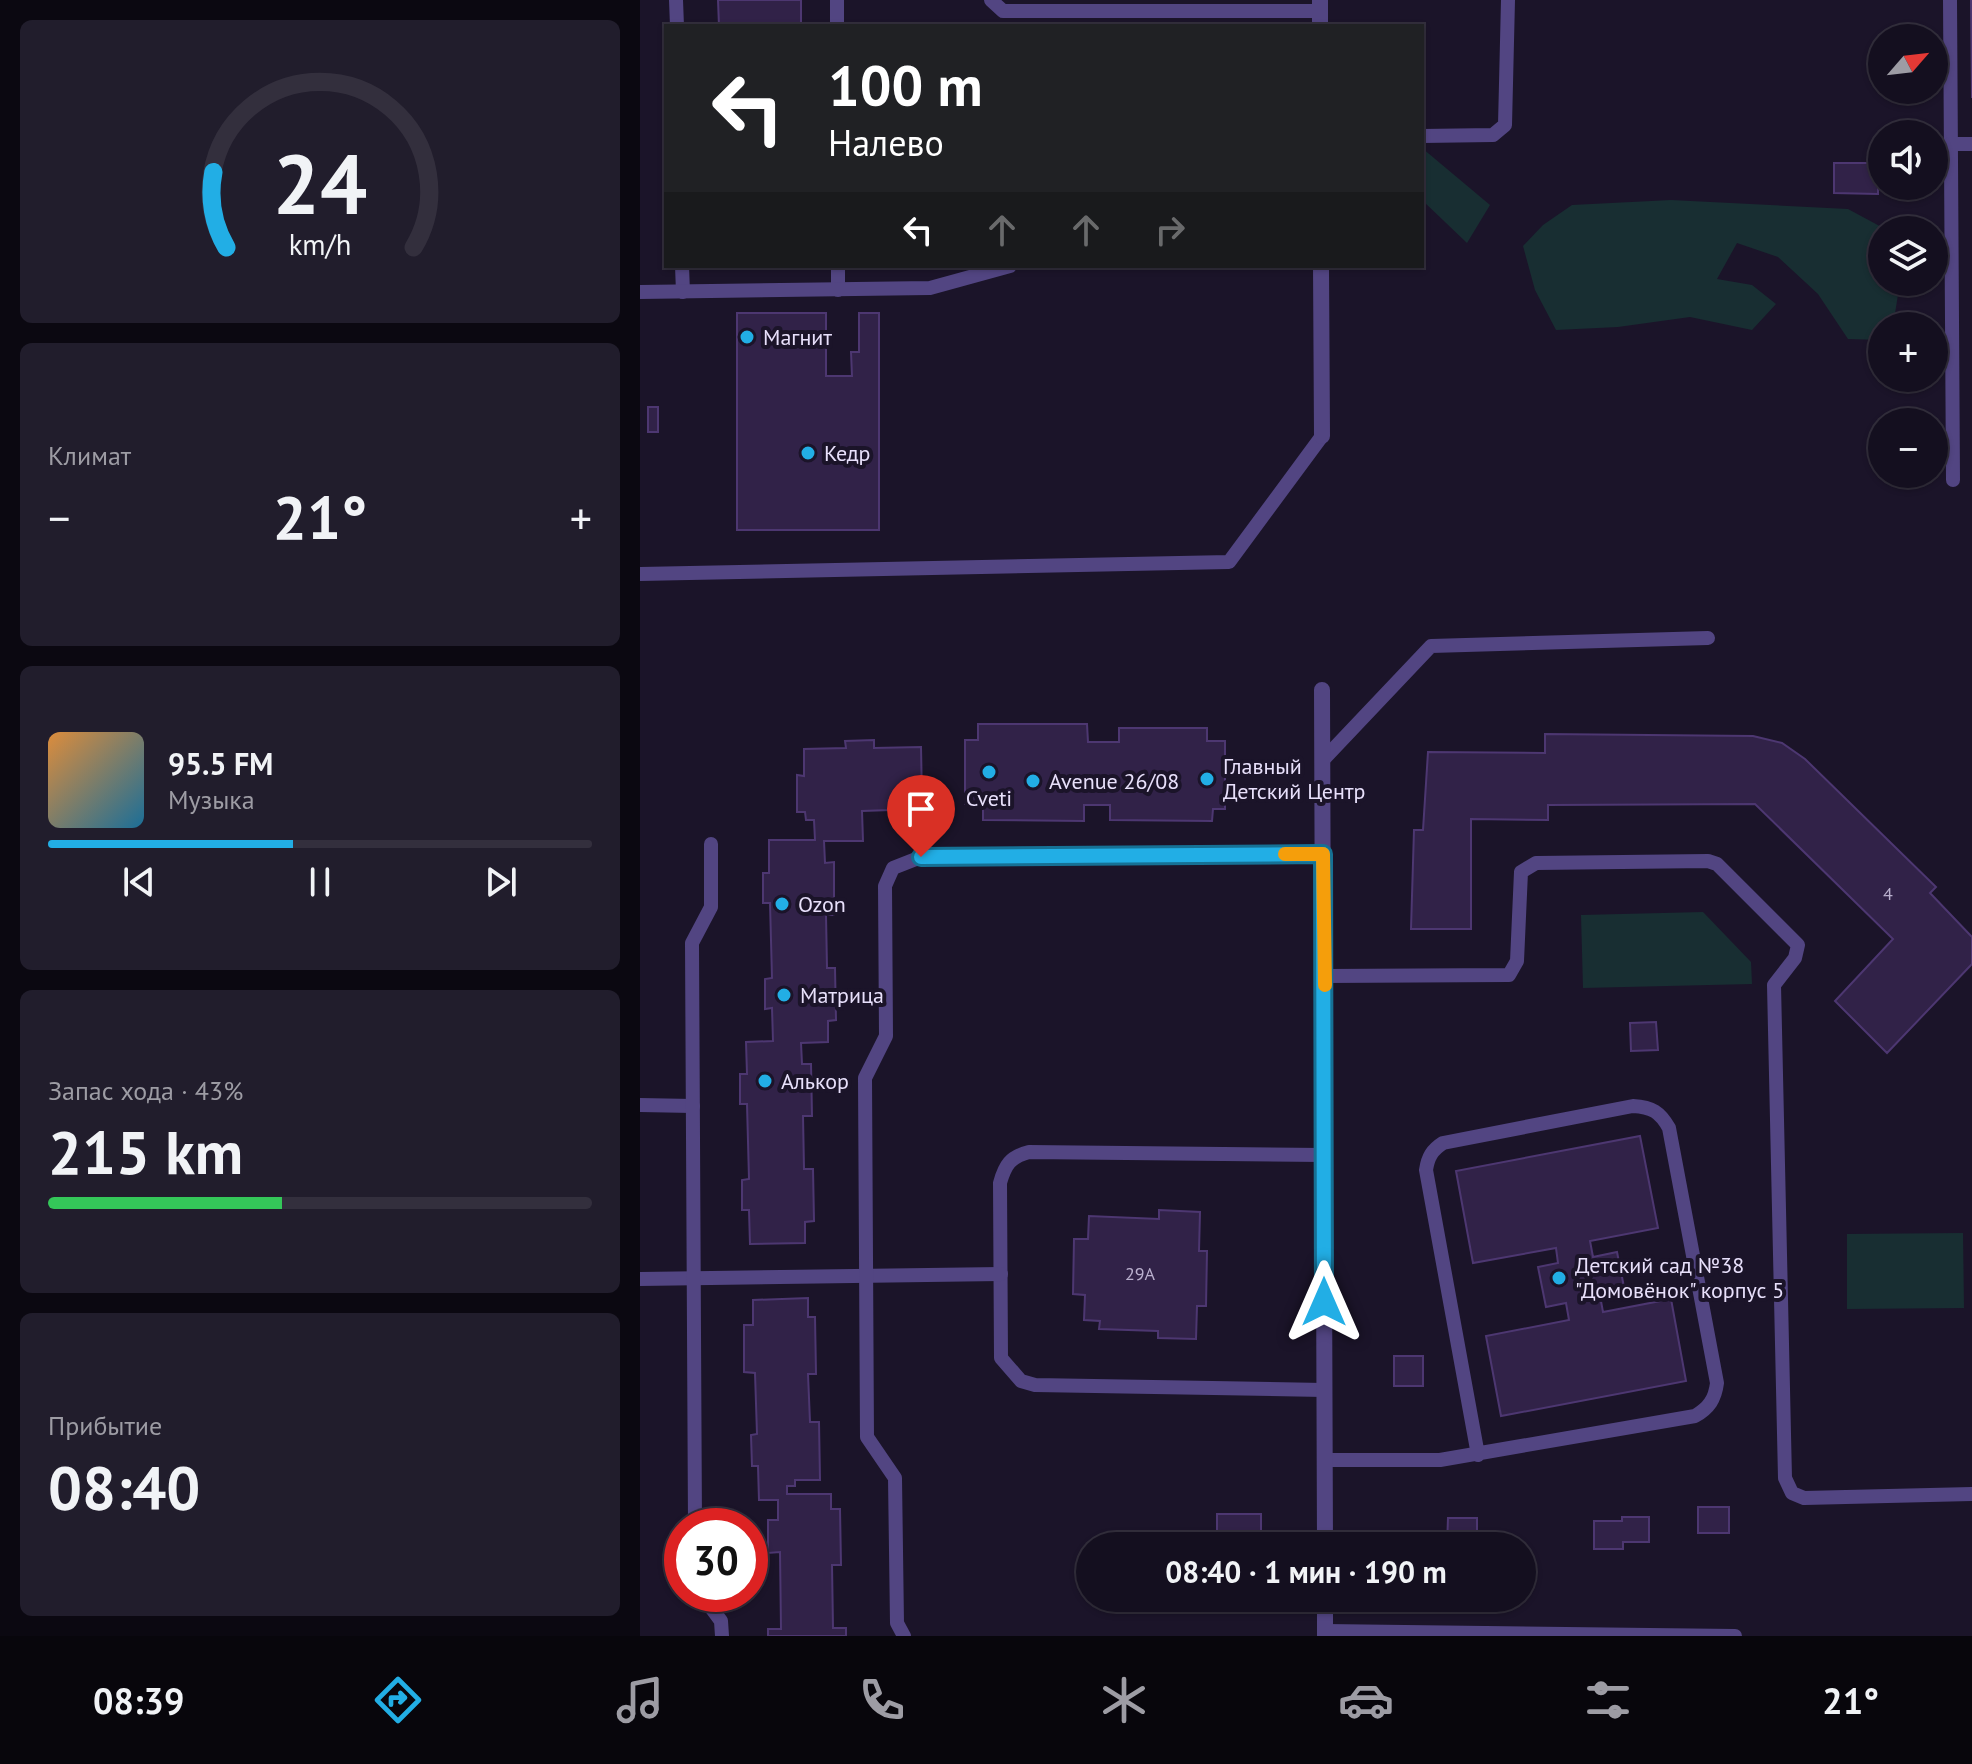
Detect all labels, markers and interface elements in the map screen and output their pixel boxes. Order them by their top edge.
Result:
north arrow [1868,24,1948,104]
map controls [1868,24,1948,488]
text: 100 m [828,49,983,121]
icon: left [696,56,800,160]
text: Налево [828,119,944,166]
button: sound [1868,120,1948,200]
text: 24 [273,128,367,236]
icon: left [896,208,940,252]
icon: ahead [980,208,1024,252]
icon: ahead [1064,208,1108,252]
icon: right [1148,208,1192,252]
button: layers [1868,216,1948,296]
text: km/h [289,226,351,263]
button: + [1868,312,1948,392]
place label: Магнит [763,323,832,351]
marker: Магнит [738,328,756,346]
button: − [1868,408,1948,488]
text: Климат [48,439,131,472]
place label: Кедр [824,439,871,467]
marker: Кедр [799,444,817,462]
text: 21° [273,478,367,556]
text: − [48,489,70,546]
text: + [570,489,592,546]
text: 95.5 FM [168,744,273,783]
place label: Главный Детский Центр [1223,752,1365,805]
marker: Cveti [980,763,998,781]
place label: Avenue 26/08 [1049,767,1179,795]
marker: Главный Детский Центр [1198,770,1216,788]
marker: Avenue 26/08 [1024,772,1042,790]
pin [887,775,955,857]
text: Музыка [168,783,255,816]
place label: Cveti [966,784,1012,812]
icon: arrive [899,787,943,831]
icon: previous [117,860,161,904]
icon: pause [298,860,342,904]
icon: next [479,860,523,904]
house number: 4 [1883,882,1893,905]
place label: Ozon [798,890,846,918]
marker: Ozon [773,895,791,913]
place label: Матрица [800,981,884,1009]
marker: Матрица [775,986,793,1004]
place label: Алькор [781,1067,849,1095]
marker: Алькор [756,1072,774,1090]
text: Запас хода · 43% [48,1074,243,1107]
text: 215 km [48,1113,243,1191]
place label: Детский сад №38 "Домовёнок" корпус 5 [1575,1251,1784,1304]
position arrow [1282,1260,1366,1344]
house number: 29А [1125,1262,1156,1285]
marker: Детский сад №38 "Домовёнок" корпус 5 [1550,1269,1568,1287]
text: Прибытие [48,1409,162,1442]
text: 08:40 [48,1448,200,1526]
speed limit sign: 30 [664,1508,768,1612]
text: 08:40 · 1 мин · 190 m [1165,1552,1447,1591]
icon: directions [370,1672,426,1728]
icon: music [612,1672,668,1728]
icon: phone [854,1672,910,1728]
icon: climate [1096,1672,1152,1728]
icon: car [1338,1672,1394,1728]
icon: filters [1580,1672,1636,1728]
text: 08:39 [93,1677,184,1724]
text: 21° [1822,1677,1879,1724]

